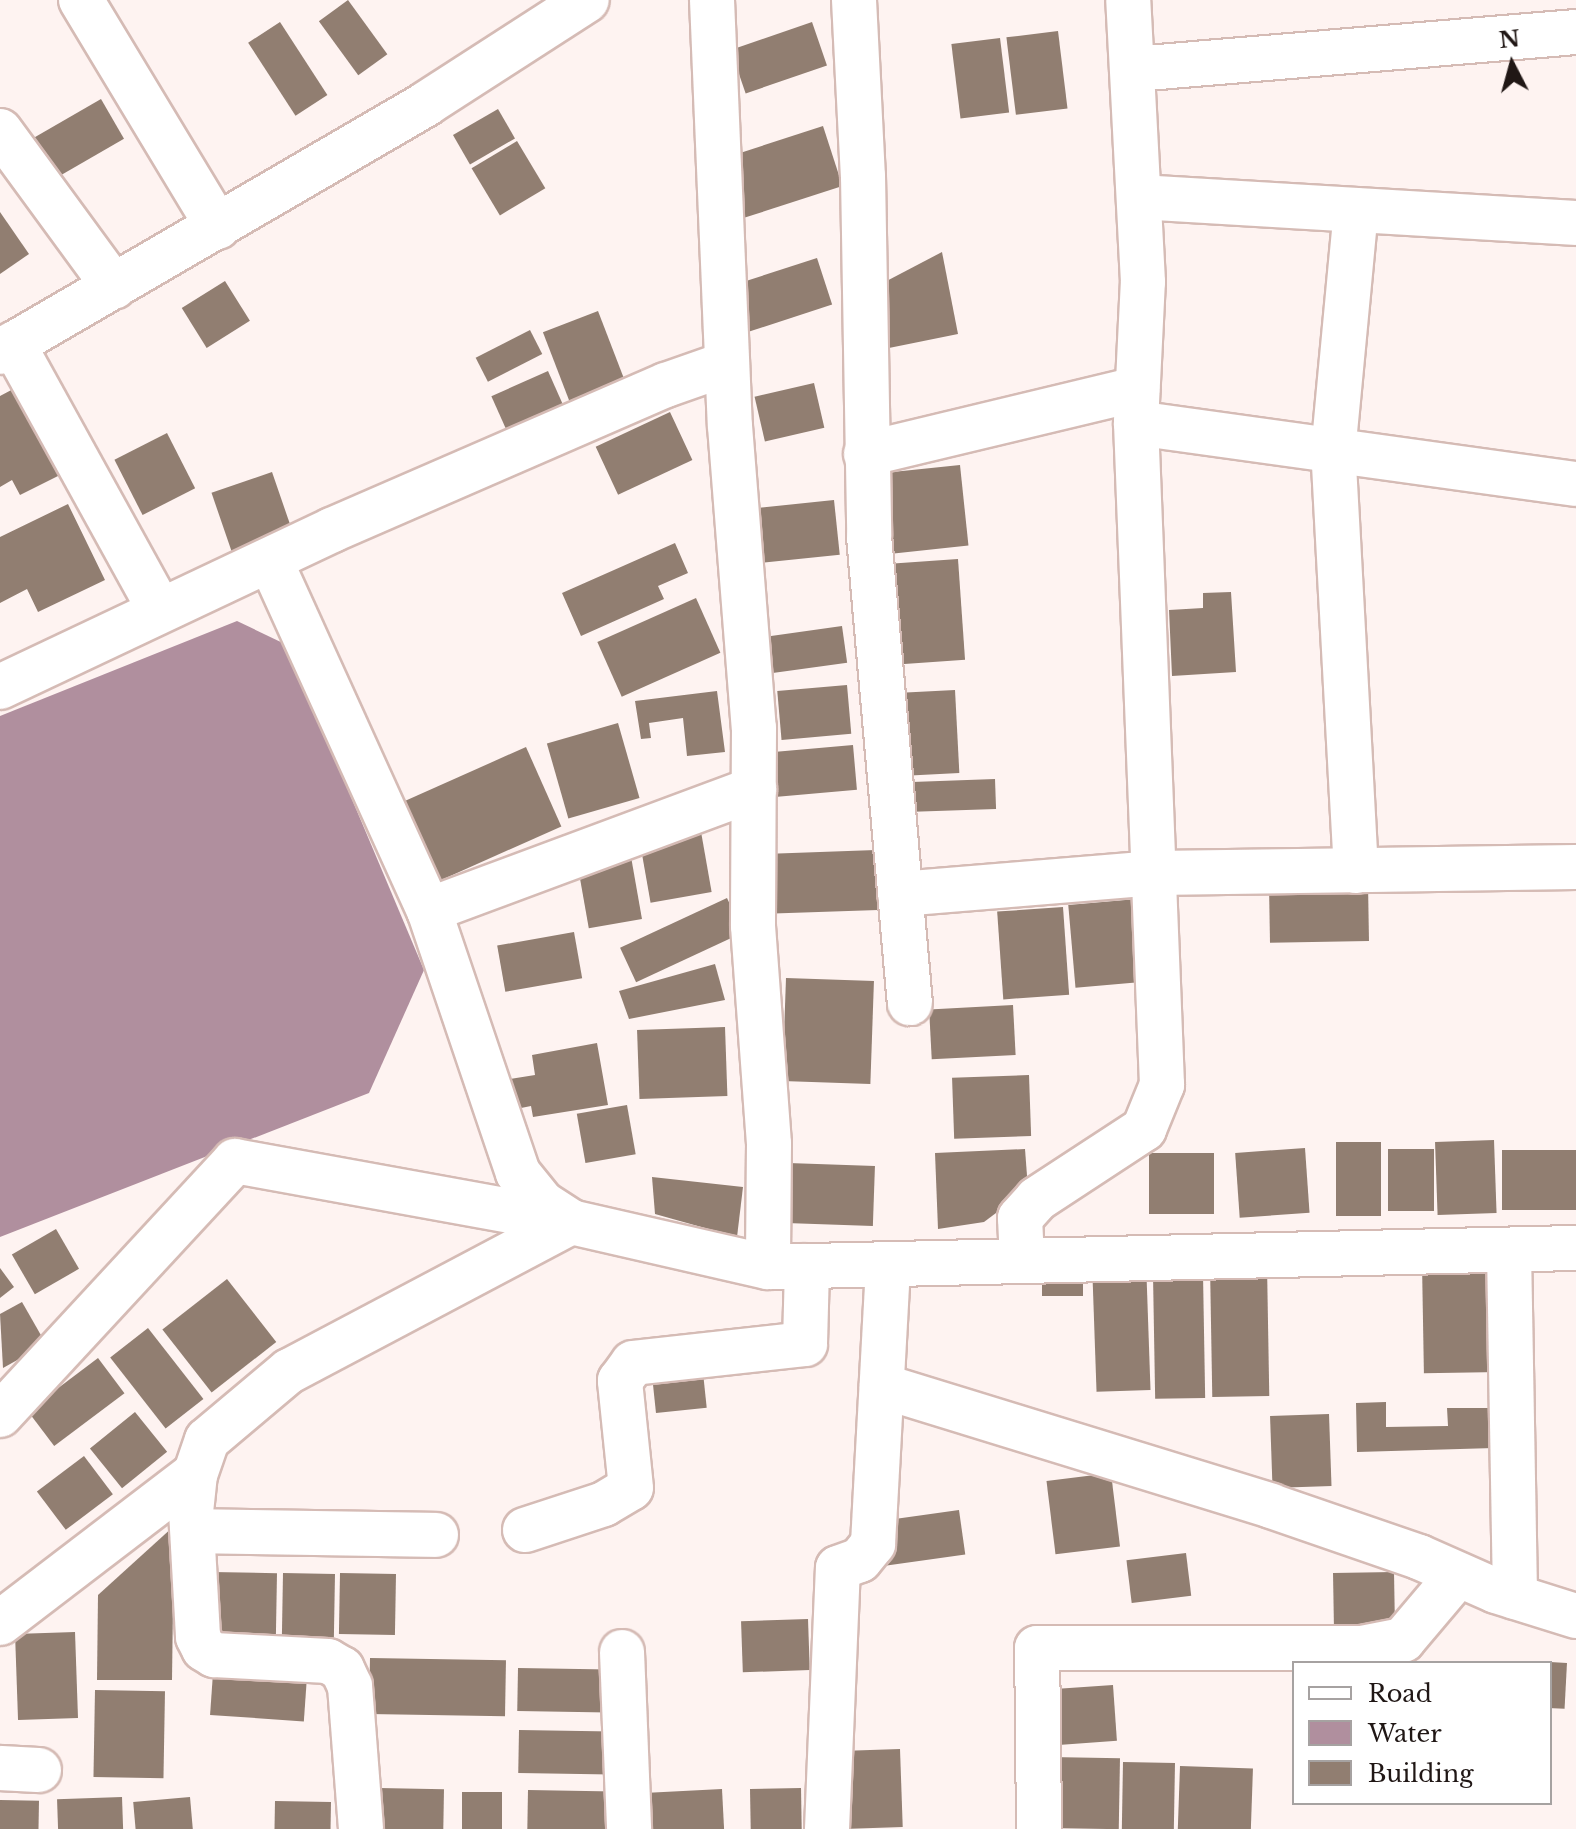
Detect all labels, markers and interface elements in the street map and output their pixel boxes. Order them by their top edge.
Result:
north arrow [1472,24,1552,104]
text: N [1498,25,1521,54]
legend [1292,1661,1552,1805]
text: Road [1368,1679,1432,1708]
text: Water [1368,1719,1442,1748]
text: Building [1368,1759,1474,1788]

